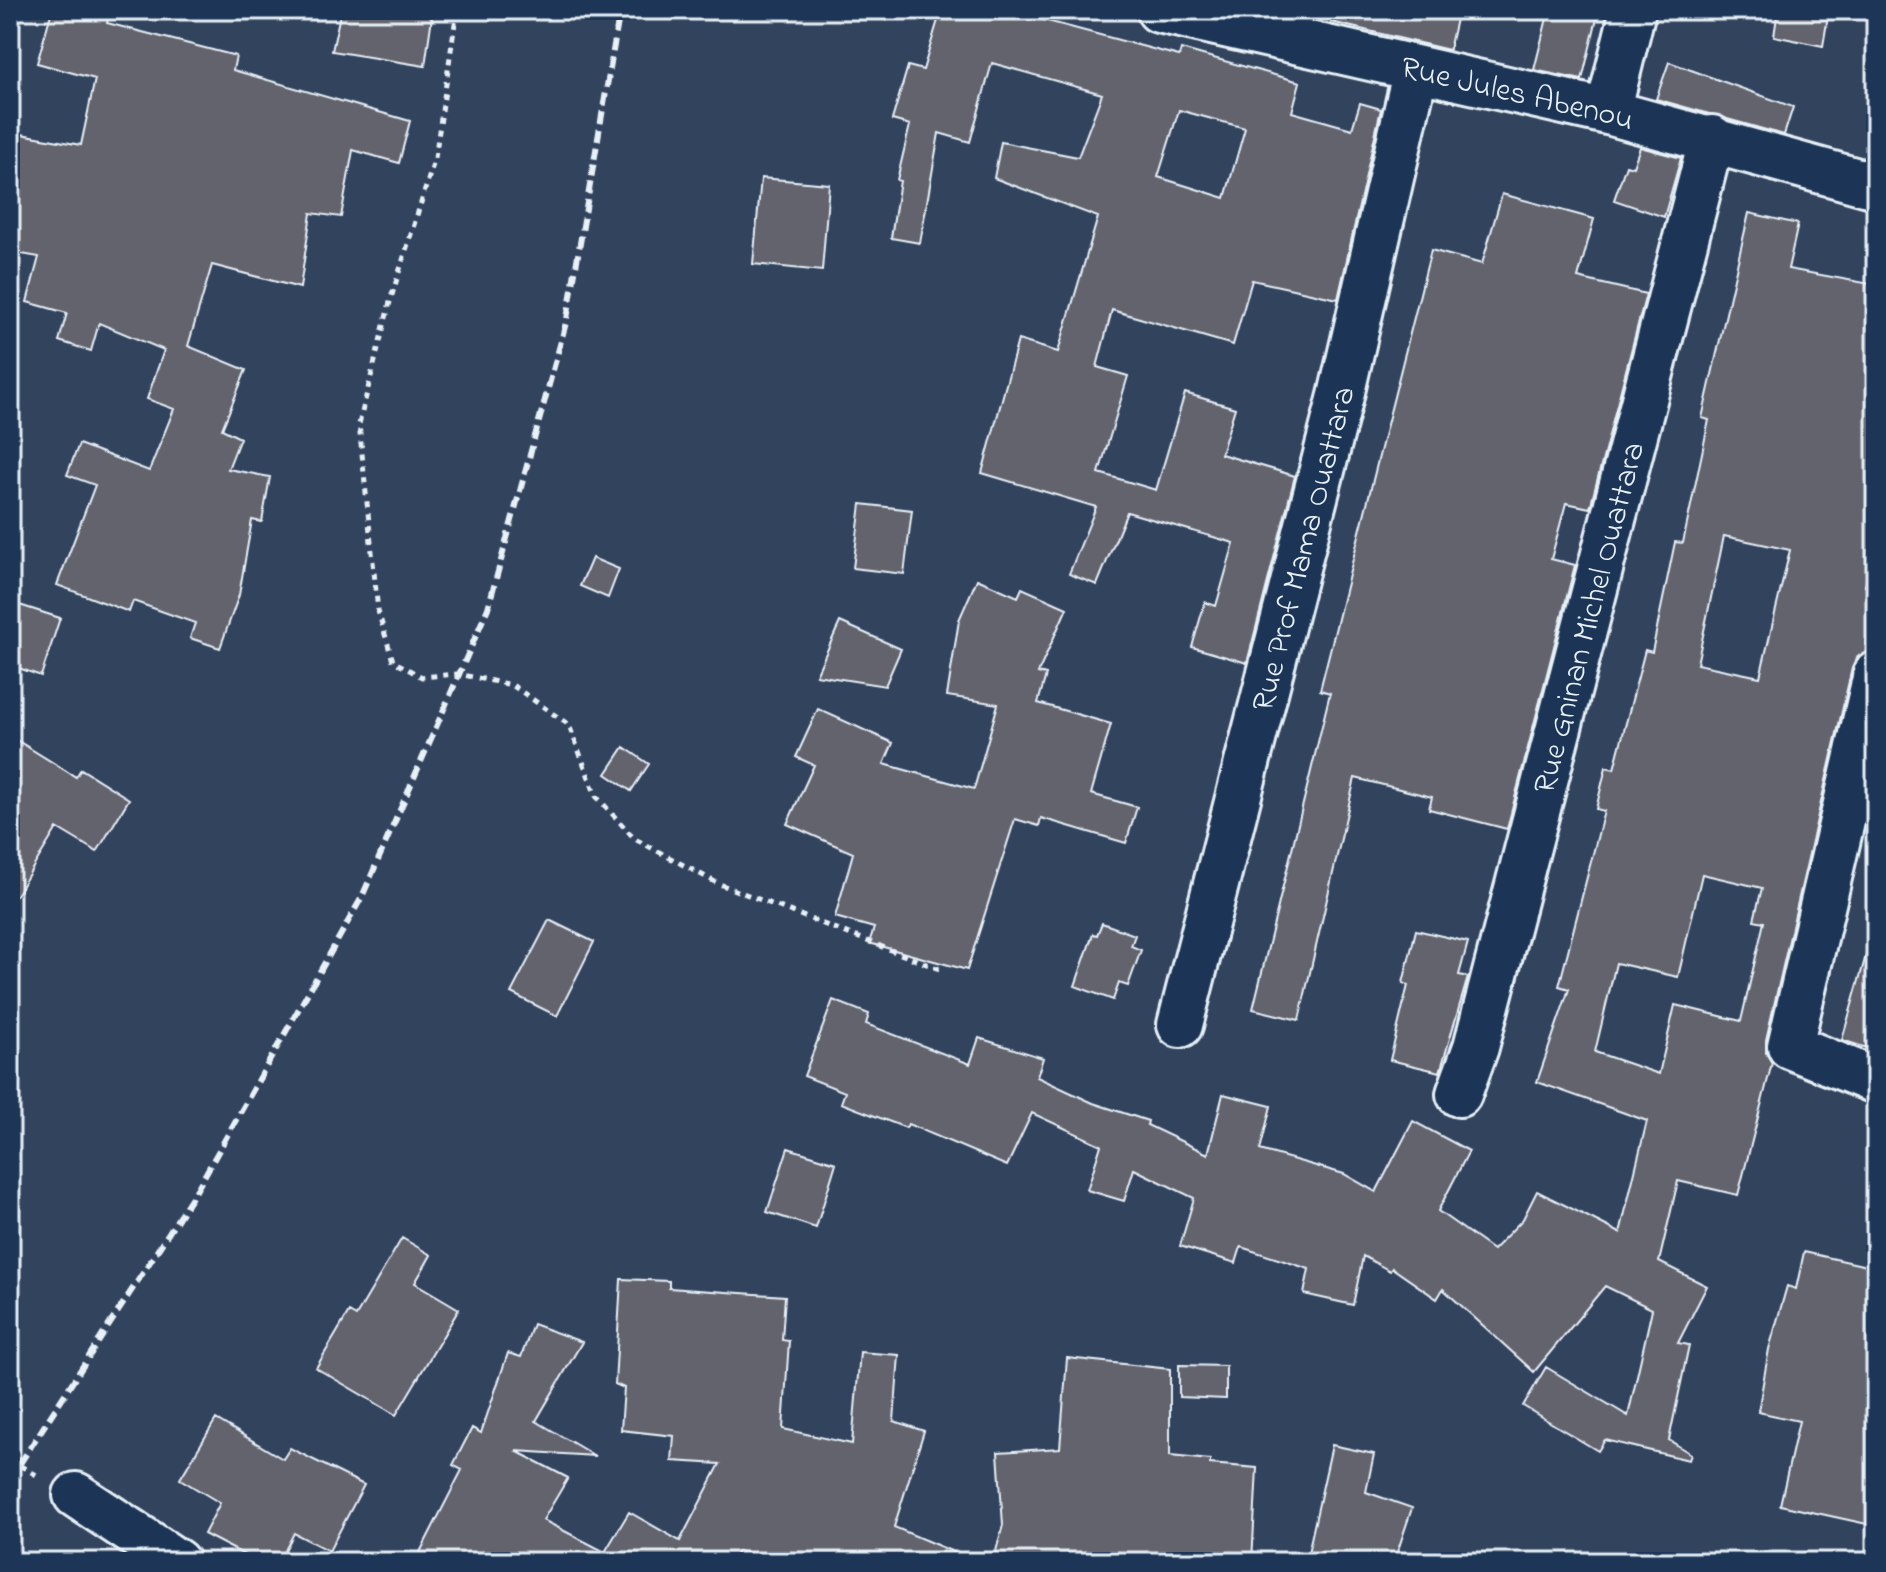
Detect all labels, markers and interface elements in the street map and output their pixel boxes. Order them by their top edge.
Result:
street label: Rue Jules Abenou [1396,46,1639,145]
street label: Rue Prof Mama Ouattara [1241,382,1369,717]
street label: Rue Gninan Michel Ouattara [1523,437,1659,799]

